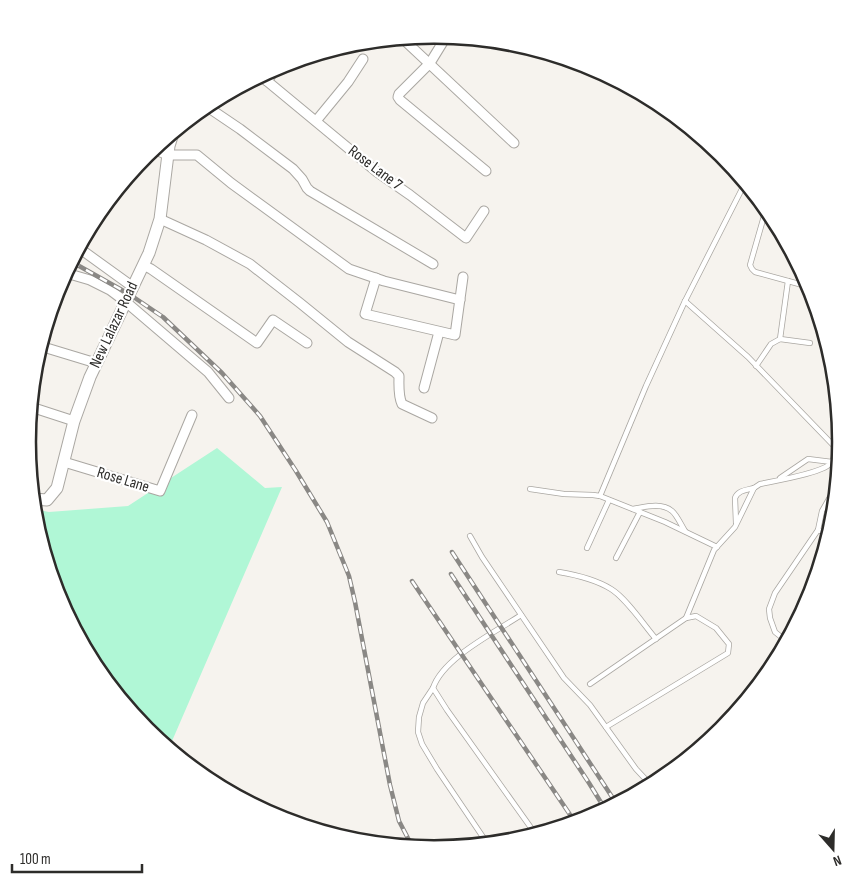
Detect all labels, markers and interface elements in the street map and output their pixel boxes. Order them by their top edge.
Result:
street label: Rose Lane 7 [344,141,406,195]
street label: New Lalazar Road [86,279,142,371]
street label: Rose Lane [94,463,152,497]
north arrow [808,824,858,874]
scale bar [12,842,142,874]
text: 100 m [20,850,51,869]
text: N [831,851,844,870]

